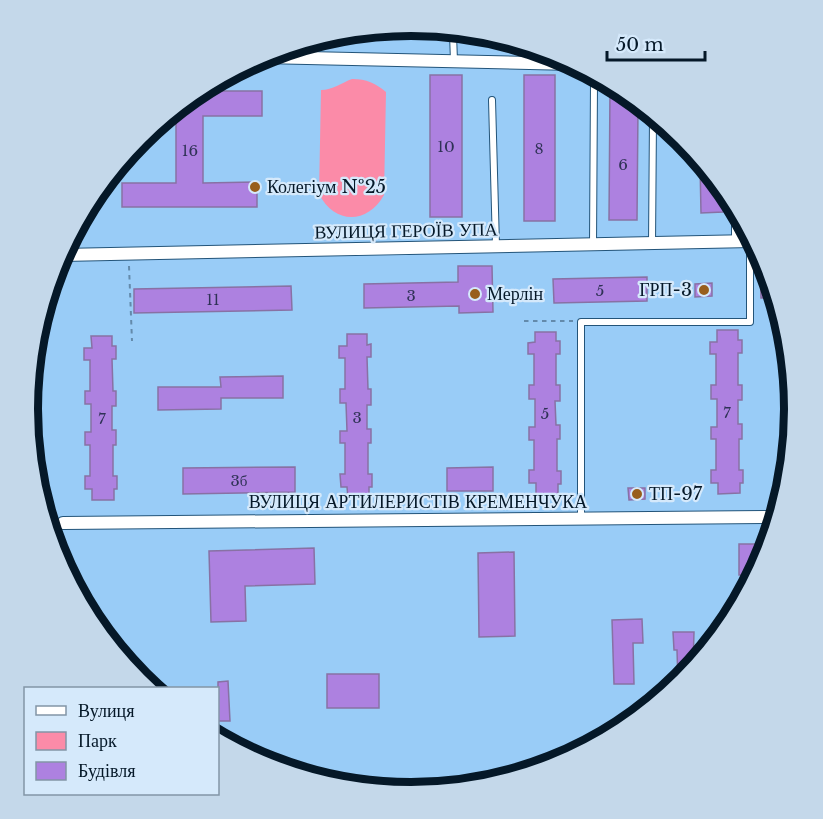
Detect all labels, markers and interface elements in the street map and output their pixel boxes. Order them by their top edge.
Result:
scale bar [607,24,704,62]
text: 50 m [616,34,664,56]
house number: 10 [437,137,455,156]
house number: 8 [534,139,544,158]
house number: 16 [182,141,198,160]
house number: 6 [618,155,628,174]
place label: Колегіум №25 [267,176,386,198]
marker: Колегіум №25 [248,180,262,194]
street label: ВУЛИЦЯ ГЕРОЇВ УПА [314,218,498,244]
place label: ГРП-3 [639,279,692,301]
house number: 5 [596,281,604,300]
place label: Мерлін [487,283,544,305]
marker: ГРП-3 [697,283,711,297]
house number: 3 [406,286,416,305]
marker: Мерлін [468,287,482,301]
house number: 11 [206,290,220,309]
house number: 7 [723,403,731,422]
house number: 5 [541,404,549,423]
house number: 3 [352,408,362,427]
house number: 7 [98,409,106,428]
house number: 3б [231,471,248,490]
place label: ТП-97 [649,483,703,505]
marker: ТП-97 [630,487,644,501]
street label: ВУЛИЦЯ АРТИЛЕРИСТІВ КРЕМЕНЧУКА [249,491,587,513]
legend [24,687,219,795]
text: Вулиця [78,700,135,722]
text: Парк [78,730,117,752]
text: Будівля [78,760,135,782]

